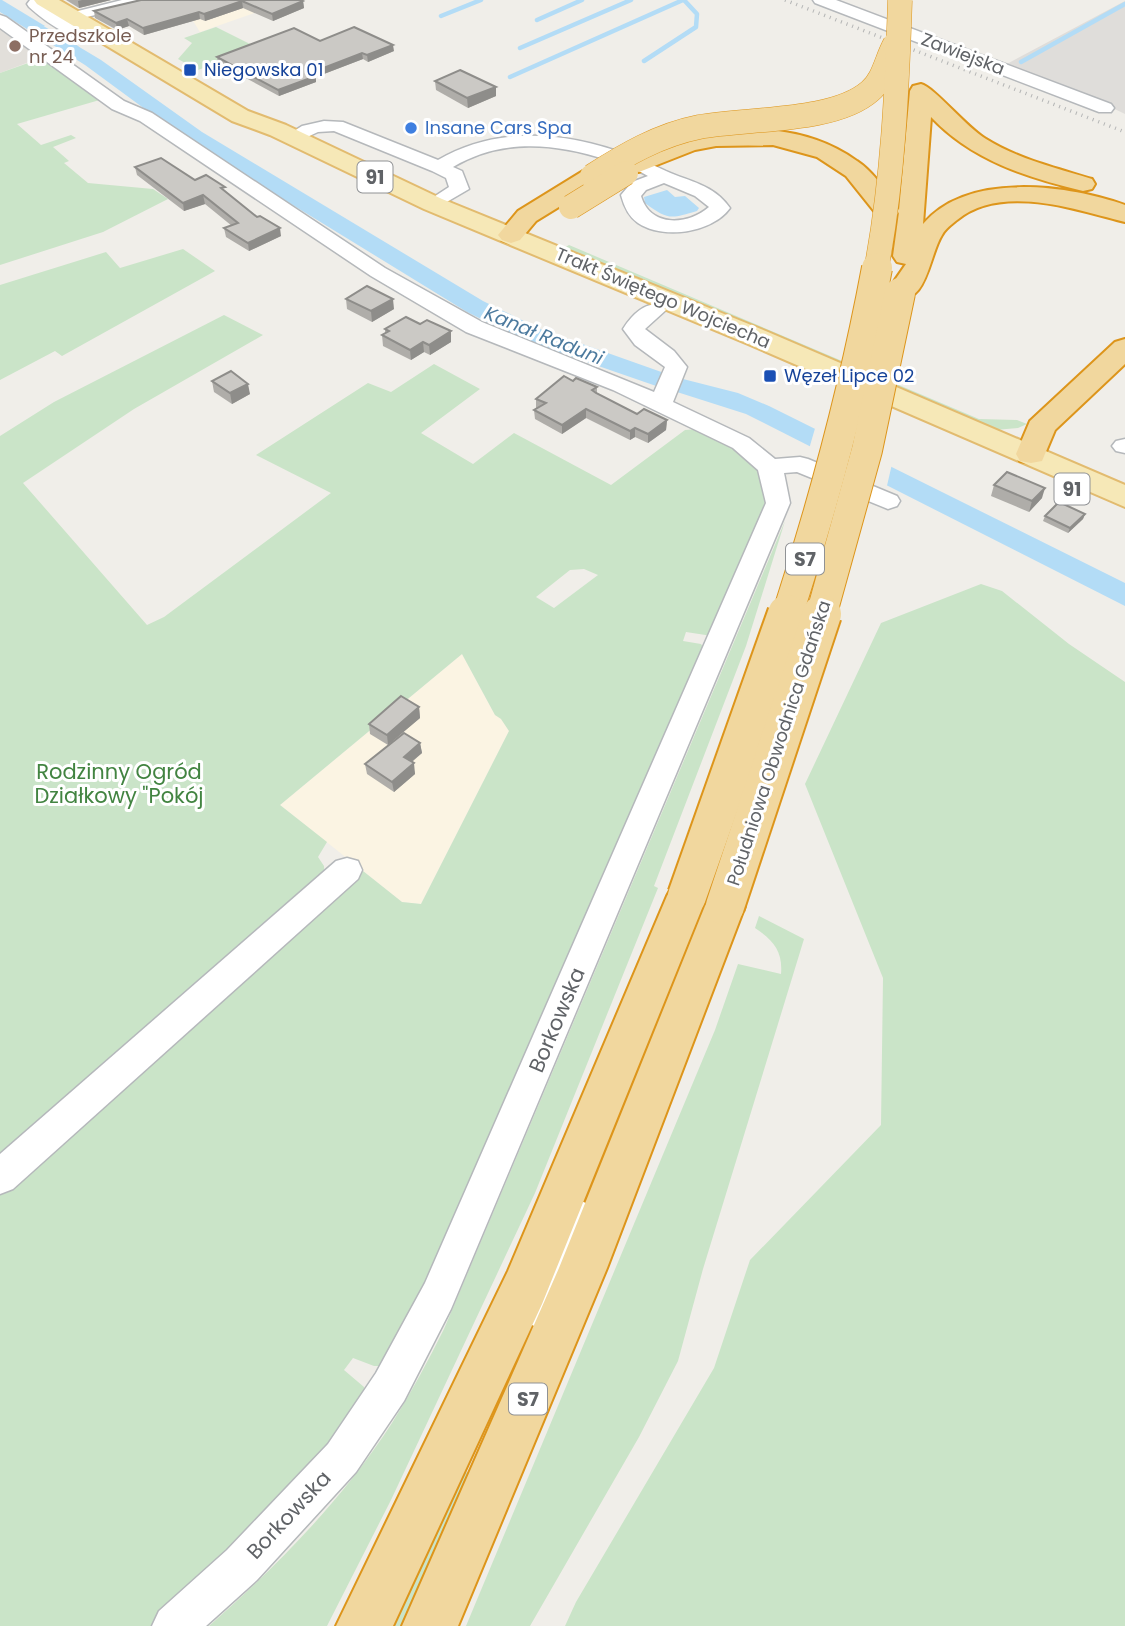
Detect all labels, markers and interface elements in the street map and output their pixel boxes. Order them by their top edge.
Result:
place label: Przedszkole nr 24 [29,23,132,69]
street label: Zawiejska [918,26,1009,81]
marker: Przedszkole nr 24 [7,38,23,54]
place label: Niegowska 01 [204,57,323,82]
marker: Niegowska 01 [182,62,198,78]
place label: Insane Cars Spa [425,115,572,140]
marker: Insane Cars Spa [403,120,419,136]
road number: 91 [358,162,392,192]
street label: Trakt Świętego Wojciecha [552,241,774,354]
water label: Kanał Raduni [480,299,608,372]
place label: Węzeł Lipce 02 [784,363,914,388]
marker: Węzeł Lipce 02 [762,368,778,384]
road number: 91 [1054,474,1090,504]
road number: S7 [786,544,824,574]
street label: Południowa Obwodnica Gdańska [720,597,837,889]
park label: Rodzinny Ogród Działkowy "Pokój [34,757,204,810]
street label: Borkowska [521,963,592,1077]
road number: S7 [509,1384,547,1414]
street label: Borkowska [240,1464,337,1565]

